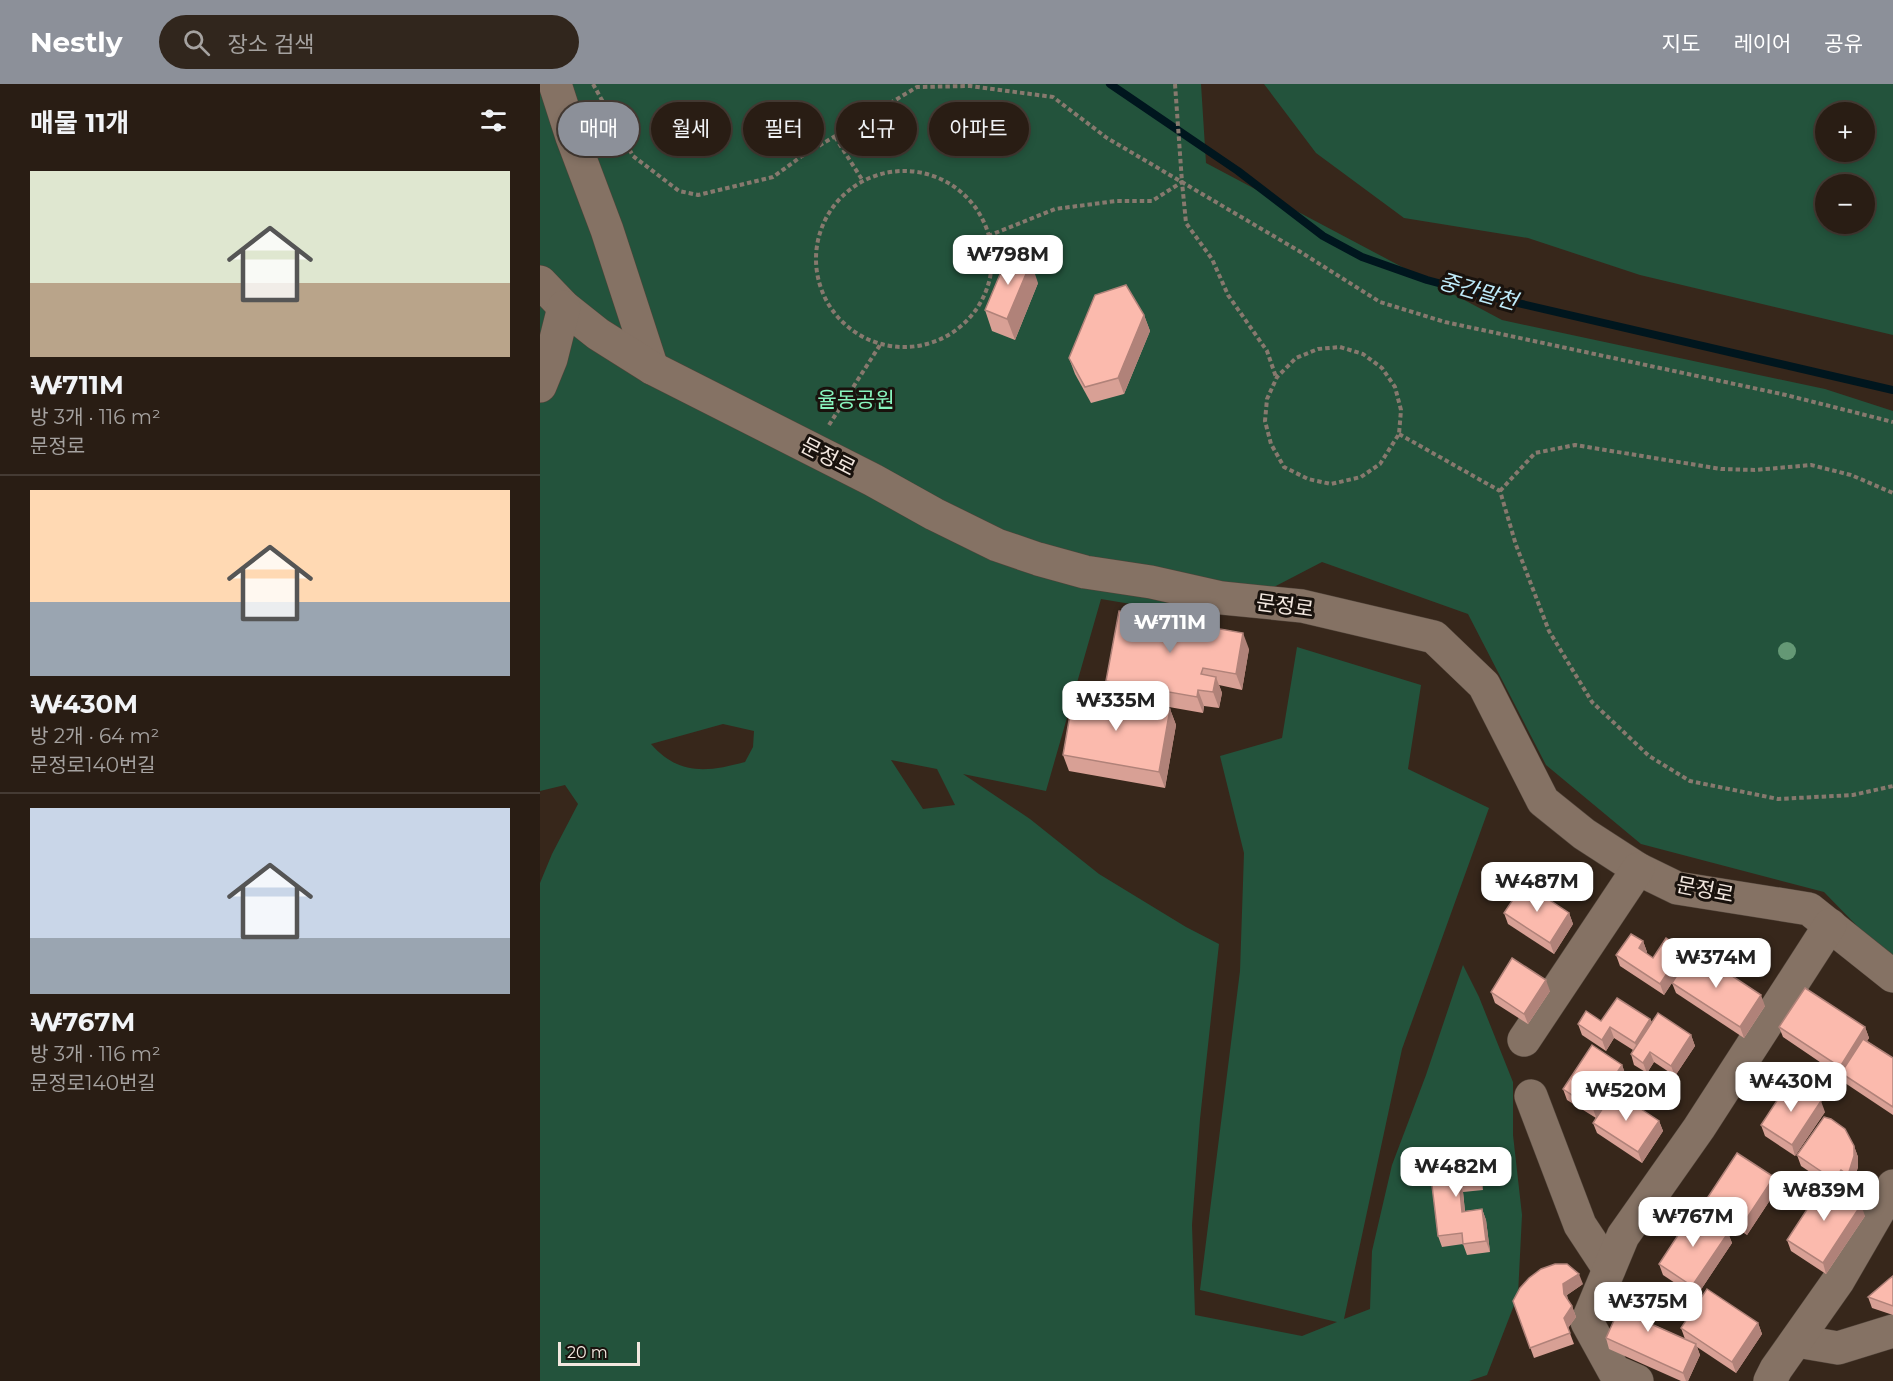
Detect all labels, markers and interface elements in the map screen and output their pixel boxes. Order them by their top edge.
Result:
search box [159,15,579,69]
text: Nestly [30,25,123,59]
icon: search [180,26,213,59]
text: 장소 검색 [228,31,314,58]
text: 지도 [1662,31,1700,56]
text: 레이어 [1733,31,1791,56]
text: 공유 [1824,31,1863,56]
chip: 매매 [558,102,639,156]
chip: 월세 [651,102,731,156]
chip: 필터 [743,102,824,156]
chip: 신규 [836,102,917,156]
chip: 아파트 [929,102,1029,156]
map controls [1815,102,1875,234]
button: + [1815,102,1875,162]
icon: filters [477,104,510,137]
text: 매물 11개 [30,107,130,139]
button: − [1815,174,1875,234]
icon: home [216,210,324,318]
pin: ₩798M [966,235,1050,286]
text: ₩798M [967,242,1049,266]
water label: 중간말천 [1435,267,1523,316]
text: ₩711M [30,369,124,401]
park label: 율동공원 [817,387,895,412]
text: 방 3개 · 116 m² [30,405,161,429]
street label: 문정로 [797,432,860,481]
text: 문정로 [30,434,85,458]
icon: home [216,529,324,637]
street label: 문정로 [1255,589,1316,622]
pin: ₩711M [1128,603,1212,654]
text: ₩711M [1134,610,1206,634]
pin: ₩335M [1074,681,1158,732]
text: ₩430M [30,688,138,720]
text: ₩335M [1076,688,1156,712]
text: 방 2개 · 64 m² [30,724,159,748]
text: 문정로140번길 [30,753,156,777]
icon: home [216,847,324,955]
pin: ₩487M [1495,862,1579,913]
text: ₩487M [1495,869,1579,893]
street label: 문정로 [1674,872,1736,907]
pin: ₩374M [1674,938,1758,989]
text: ₩374M [1676,945,1756,969]
text: ₩767M [30,1006,135,1038]
text: 방 3개 · 116 m² [30,1042,161,1066]
pin: ₩430M [1749,1062,1833,1113]
text: ₩430M [1749,1069,1833,1093]
text: 문정로140번길 [30,1071,156,1095]
pin: ₩520M [1584,1071,1668,1122]
text: ₩520M [1585,1078,1667,1102]
pin: ₩482M [1414,1147,1498,1198]
text: ₩482M [1414,1154,1498,1178]
pin: ₩839M [1782,1171,1866,1222]
text: ₩839M [1783,1178,1865,1202]
pin: ₩767M [1651,1197,1735,1248]
text: ₩767M [1653,1204,1733,1228]
pin: ₩375M [1606,1282,1690,1333]
text: ₩375M [1608,1289,1688,1313]
scale bar [558,1339,640,1366]
text: 20 m [567,1343,608,1362]

